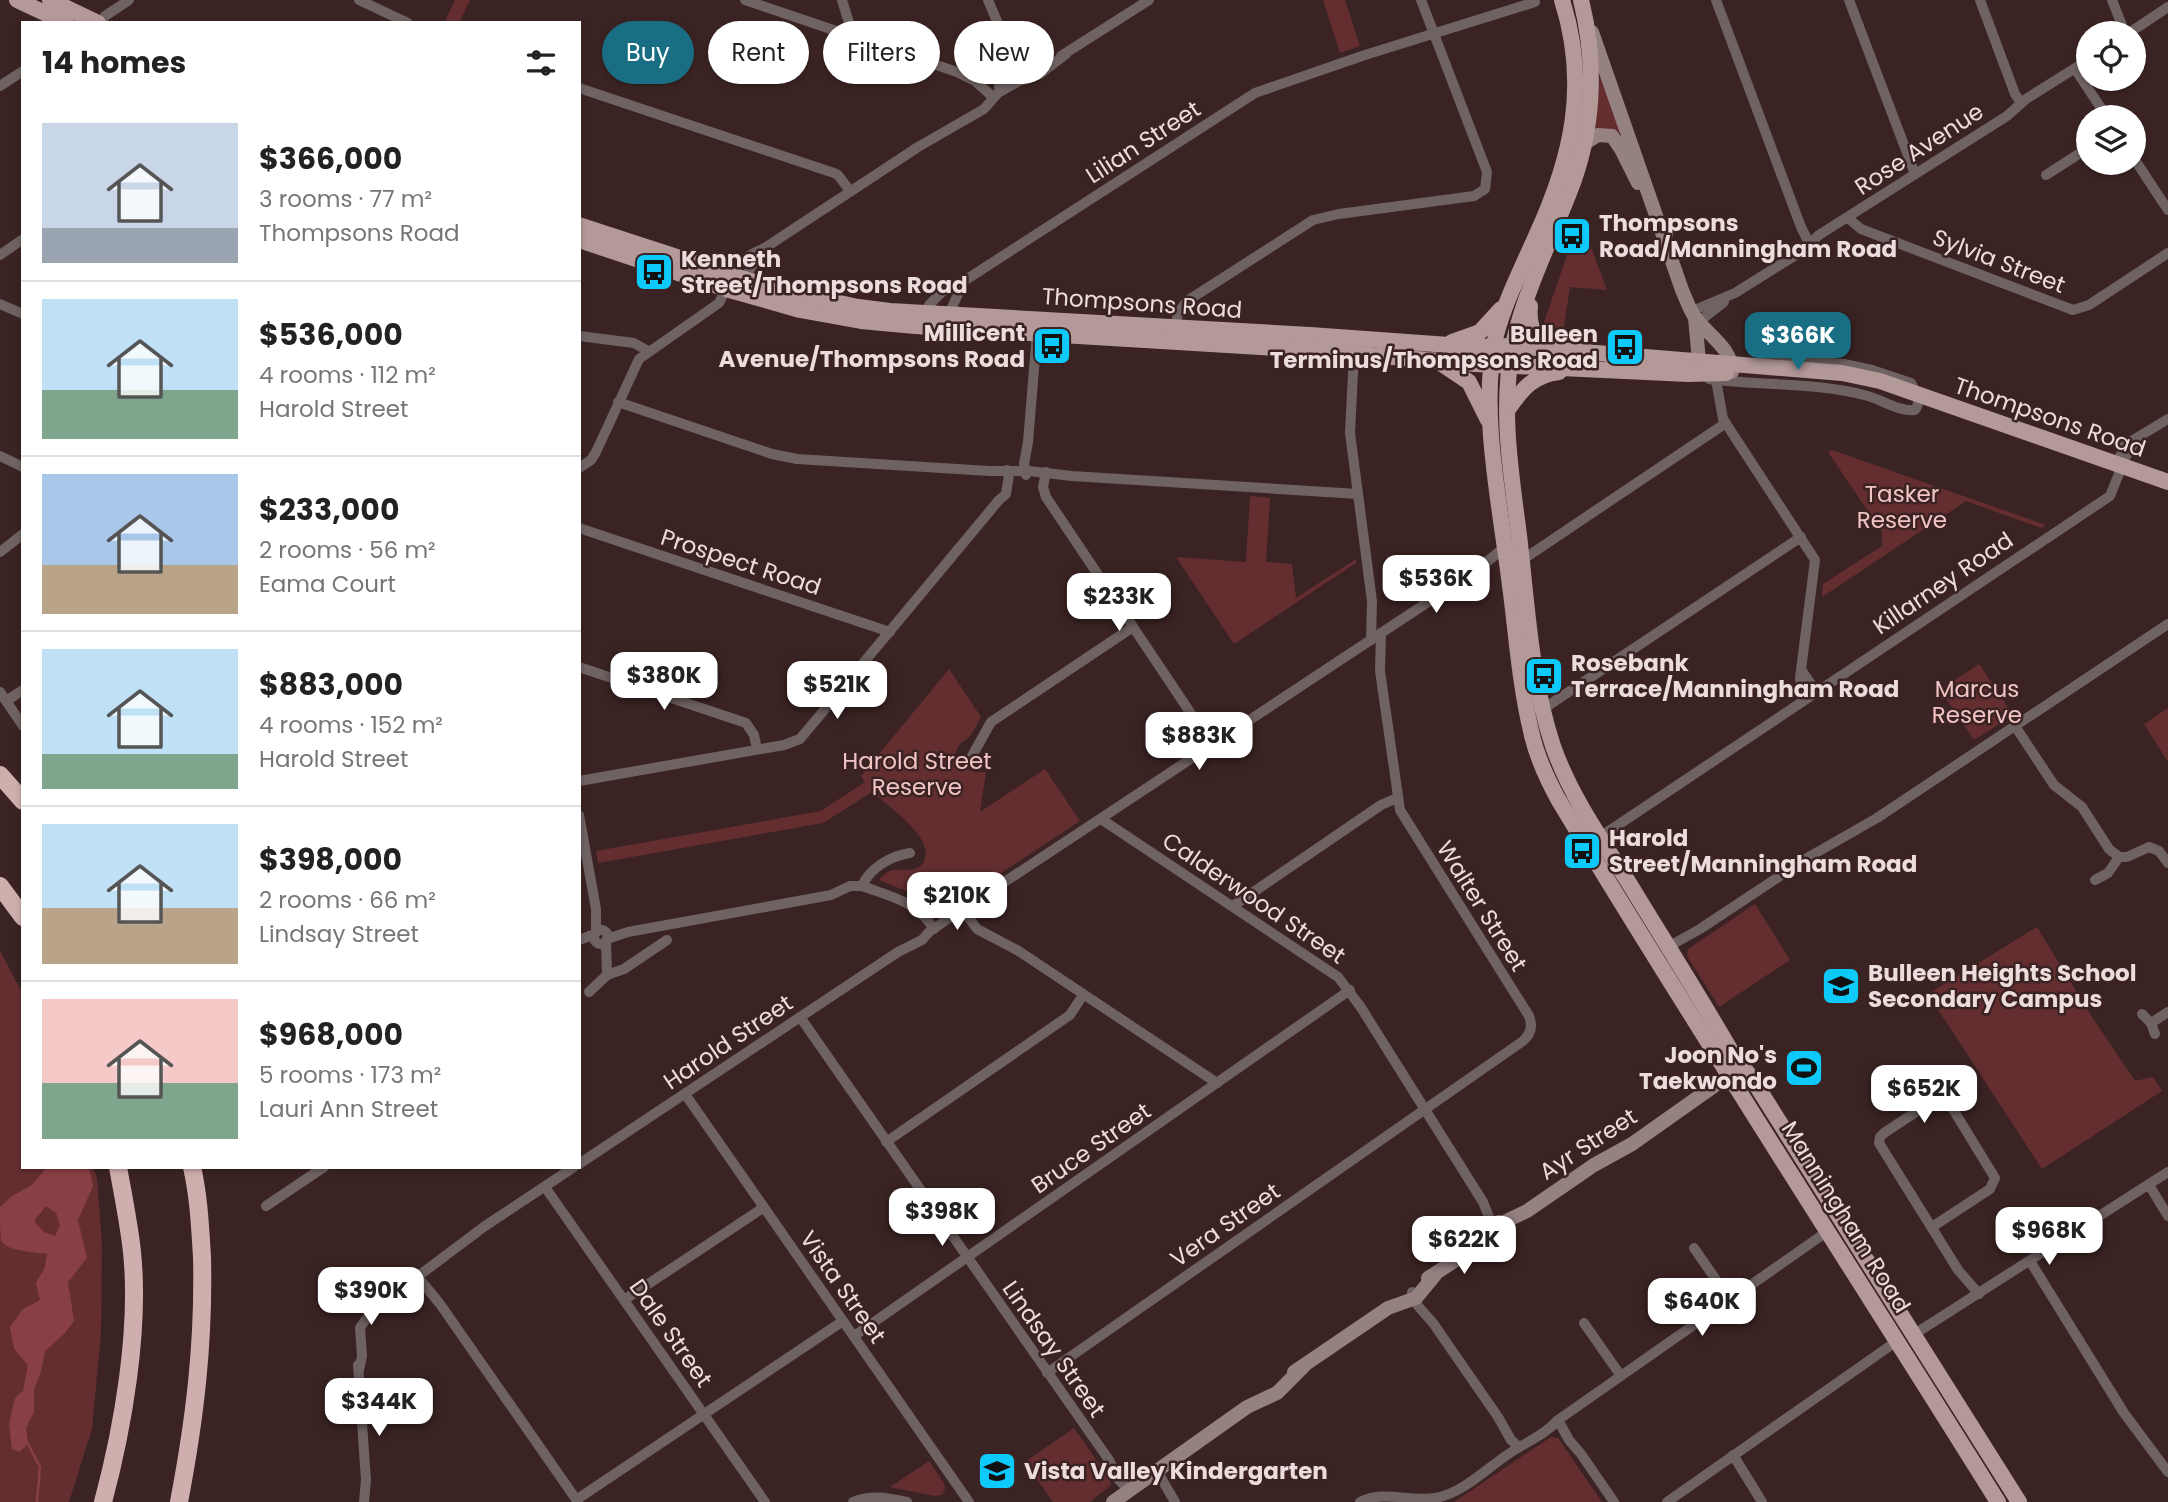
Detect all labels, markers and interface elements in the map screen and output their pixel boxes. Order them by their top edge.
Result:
chip: Buy [602,21,694,84]
chip: Rent [708,21,809,84]
chip: Filters [823,21,940,84]
chip: New [954,21,1054,84]
map controls [2076,21,2146,175]
button: locate [2076,21,2146,91]
text: 14 homes [42,41,186,84]
icon: filters [522,44,560,82]
street label: Lilian Street [1079,93,1207,191]
street label: Rose Avenue [1848,95,1990,203]
button: layers [2076,105,2146,175]
text: $366,000 [259,137,402,180]
icon: home [98,151,182,235]
text: 3 rooms · 77 m² [259,183,432,215]
place label: Thompsons Road/Manningham Road [1599,207,1897,265]
bus stop icon: Thompsons Road/Manningham Road [1551,215,1593,257]
text: Thompsons Road [259,217,460,249]
street label: Sylvia Street [1928,221,2070,301]
place label: Kenneth Street/Thompsons Road [681,243,968,301]
bus stop icon: Kenneth Street/Thompsons Road [633,251,675,293]
street label: Thompsons Road [1041,280,1243,326]
pin: $366K [1749,312,1847,372]
text: $536,000 [259,313,403,356]
place label: Millicent Avenue/Thompsons Road [719,317,1025,375]
place label: Bulleen Terminus/Thompsons Road [1270,318,1598,376]
text: $366K [1761,319,1835,351]
bus stop icon: Millicent Avenue/Thompsons Road [1031,325,1073,367]
bus stop icon: Bulleen Terminus/Thompsons Road [1604,326,1646,368]
icon: home [98,327,182,411]
text: 4 rooms · 112 m² [259,359,436,391]
street label: Thompsons Road [1950,369,2150,465]
text: Harold Street [259,393,408,425]
park label: Tasker Reserve [1857,478,1947,536]
text: $233,000 [259,488,399,531]
icon: home [98,502,182,586]
street label: Prospect Road [657,521,825,603]
street label: Killarney Road [1867,524,2019,642]
text: 2 rooms · 56 m² [259,534,436,566]
pin: $536K [1387,556,1485,615]
text: $536K [1399,562,1473,594]
text: Eama Court [259,568,396,600]
pin: $233K [1070,574,1168,633]
text: $233K [1083,580,1155,612]
place label: Rosebank Terrace/Manningham Road [1571,647,1899,705]
pin: $380K [615,652,713,712]
bus stop icon: Rosebank Terrace/Manningham Road [1523,655,1565,697]
text: $380K [627,659,701,691]
pin: $521K [788,662,886,721]
text: $883,000 [259,663,403,706]
text: $521K [803,668,871,700]
park label: Marcus Reserve [1932,673,2022,731]
icon: home [98,677,182,761]
text: 4 rooms · 152 m² [259,709,443,741]
pin: $883K [1150,712,1248,772]
text: $883K [1162,719,1236,751]
text: Harold Street [259,743,408,775]
park label: Harold Street Reserve [842,745,992,803]
place label: Harold Street/Manningham Road [1609,822,1917,880]
street label: Calderwood Street [1156,825,1352,971]
bus stop icon: Harold Street/Manningham Road [1561,830,1603,872]
street label: Walter Street [1429,835,1535,977]
text: $398,000 [259,838,402,881]
icon: home [98,852,182,936]
pin: $210K [908,872,1006,932]
text: $210K [923,879,991,911]
text: 2 rooms · 66 m² [259,884,436,916]
text: Lindsay Street [259,918,419,950]
place label: Bulleen Heights School Secondary Campus [1868,957,2137,1015]
school or university icon: Bulleen Heights School Secondary Campus [1820,965,1862,1007]
street label: Harold Street [657,987,799,1097]
text: $968,000 [259,1013,403,1056]
icon: home [98,1027,182,1111]
place label: Joon No's Taekwondo [1639,1039,1777,1097]
sports icon: Joon No's Taekwondo [1783,1047,1825,1089]
text: 5 rooms · 173 m² [259,1059,441,1091]
pin: $652K [1875,1066,1973,1125]
text: $652K [1887,1072,1961,1104]
text: Lauri Ann Street [259,1093,438,1125]
street label: Bruce Street [1025,1095,1157,1201]
street label: Ayr Street [1533,1100,1643,1188]
street label: Manningham Road [1774,1115,1918,1319]
street label: Vera Street [1164,1175,1286,1275]
pin: $398K [893,1188,991,1248]
text: $398K [905,1195,979,1227]
pin: $968K [2000,1208,2098,1267]
text: $968K [2012,1214,2086,1246]
pin: $622K [1415,1216,1513,1276]
text: $622K [1428,1223,1500,1255]
street label: Vista Street [792,1224,894,1350]
pin: $390K [322,1268,420,1327]
street label: Dale Street [622,1273,720,1393]
text: $390K [334,1274,408,1306]
street label: Lindsay Street [995,1274,1113,1424]
pin: $640K [1653,1278,1751,1338]
text: $640K [1664,1285,1740,1317]
pin: $344K [330,1378,428,1438]
text: $344K [341,1385,417,1417]
school or university icon: Vista Valley Kindergarten [976,1450,1018,1492]
place label: Vista Valley Kindergarten [1024,1455,1328,1487]

